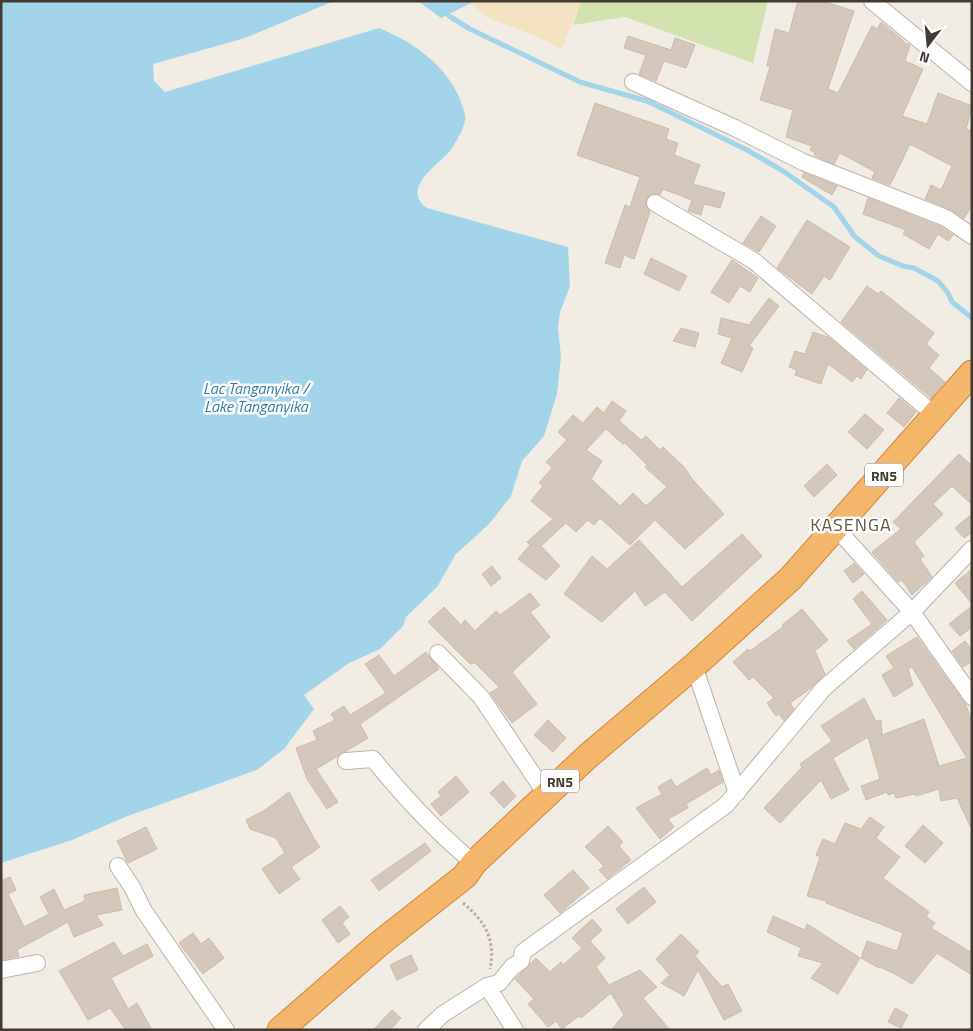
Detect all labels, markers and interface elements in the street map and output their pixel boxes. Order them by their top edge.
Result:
north arrow [903,20,953,70]
text: N [917,47,932,69]
water label: Lac Tanganyika / Lake Tanganyika [203,376,311,418]
road number: RN5 [865,464,903,486]
district label: KASENGA [810,511,892,538]
road number: RN5 [541,769,579,792]

